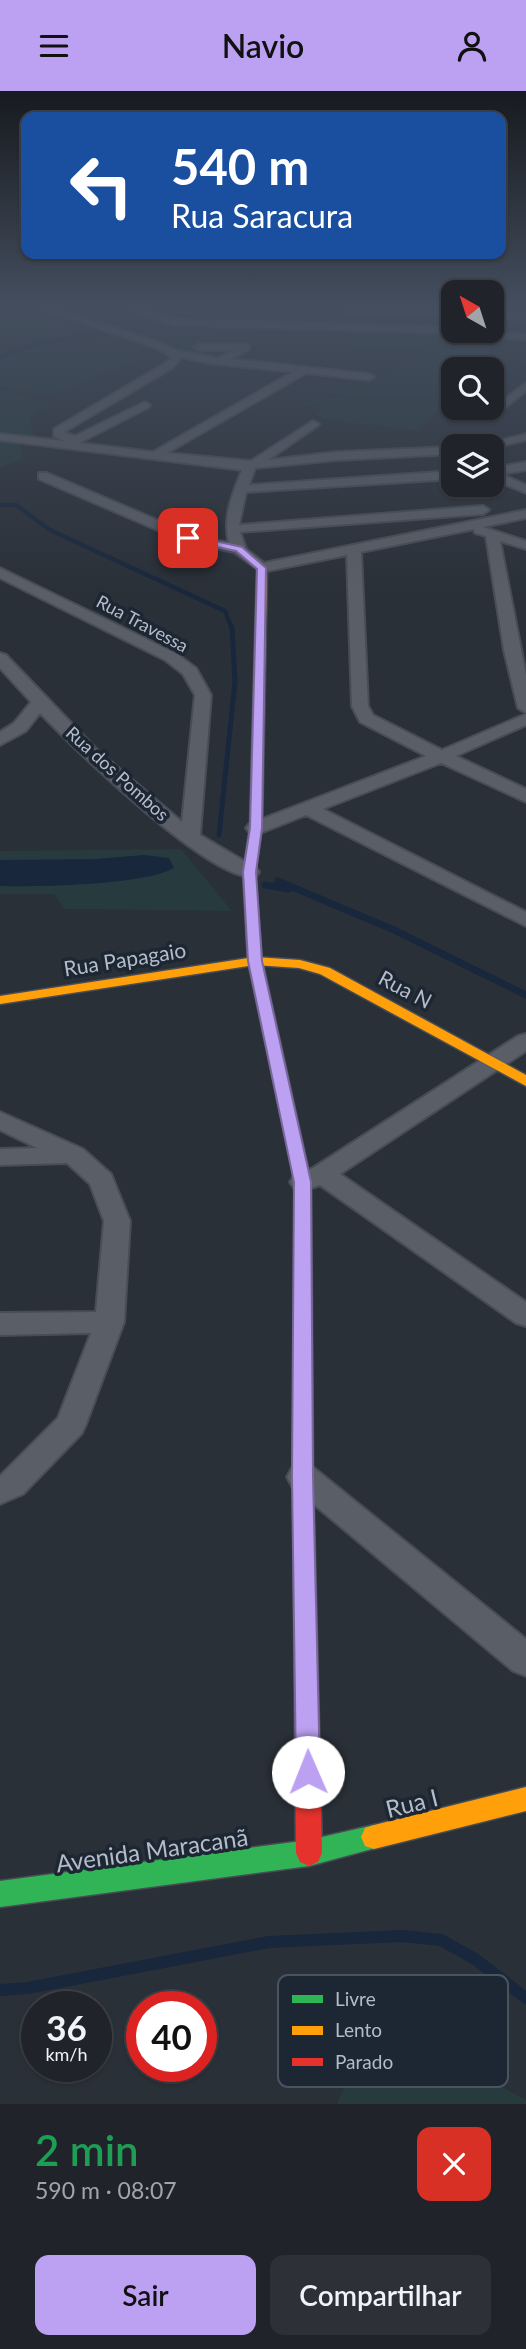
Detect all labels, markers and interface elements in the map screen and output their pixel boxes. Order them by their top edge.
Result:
text: Navio [222,26,304,65]
icon: menu [35,27,73,65]
icon: person [453,27,491,65]
text: 540 m [171,137,309,195]
icon: left [56,140,147,231]
text: Rua Saracura [171,196,353,235]
north arrow [441,280,504,343]
map controls [441,280,504,497]
button: search [441,357,504,420]
button: layers [441,434,504,497]
pin [158,508,218,568]
icon: arrive [169,519,207,557]
street label: Rua Travessa [93,590,192,657]
street label: Rua dos Pombos [62,721,174,825]
street label: Rua Papagaio [62,937,188,981]
street label: Rua N [375,964,436,1013]
position arrow [271,1735,345,1809]
street label: Rua I [383,1782,441,1823]
street label: Avenida Maracanã [54,1822,250,1877]
legend [278,1975,508,2087]
text: Livre [335,1987,376,2010]
speed limit sign: 40 [126,1991,217,2082]
text: 36 [46,2006,87,2048]
text: Lento [335,2018,382,2041]
text: km/h [45,2043,88,2065]
text: Parado [335,2050,393,2073]
text: 2 min [35,2125,139,2175]
button: close [417,2127,491,2201]
text: 590 m · 08:07 [35,2176,177,2204]
button: Sair [35,2255,256,2335]
button: Compartilhar [270,2255,491,2335]

